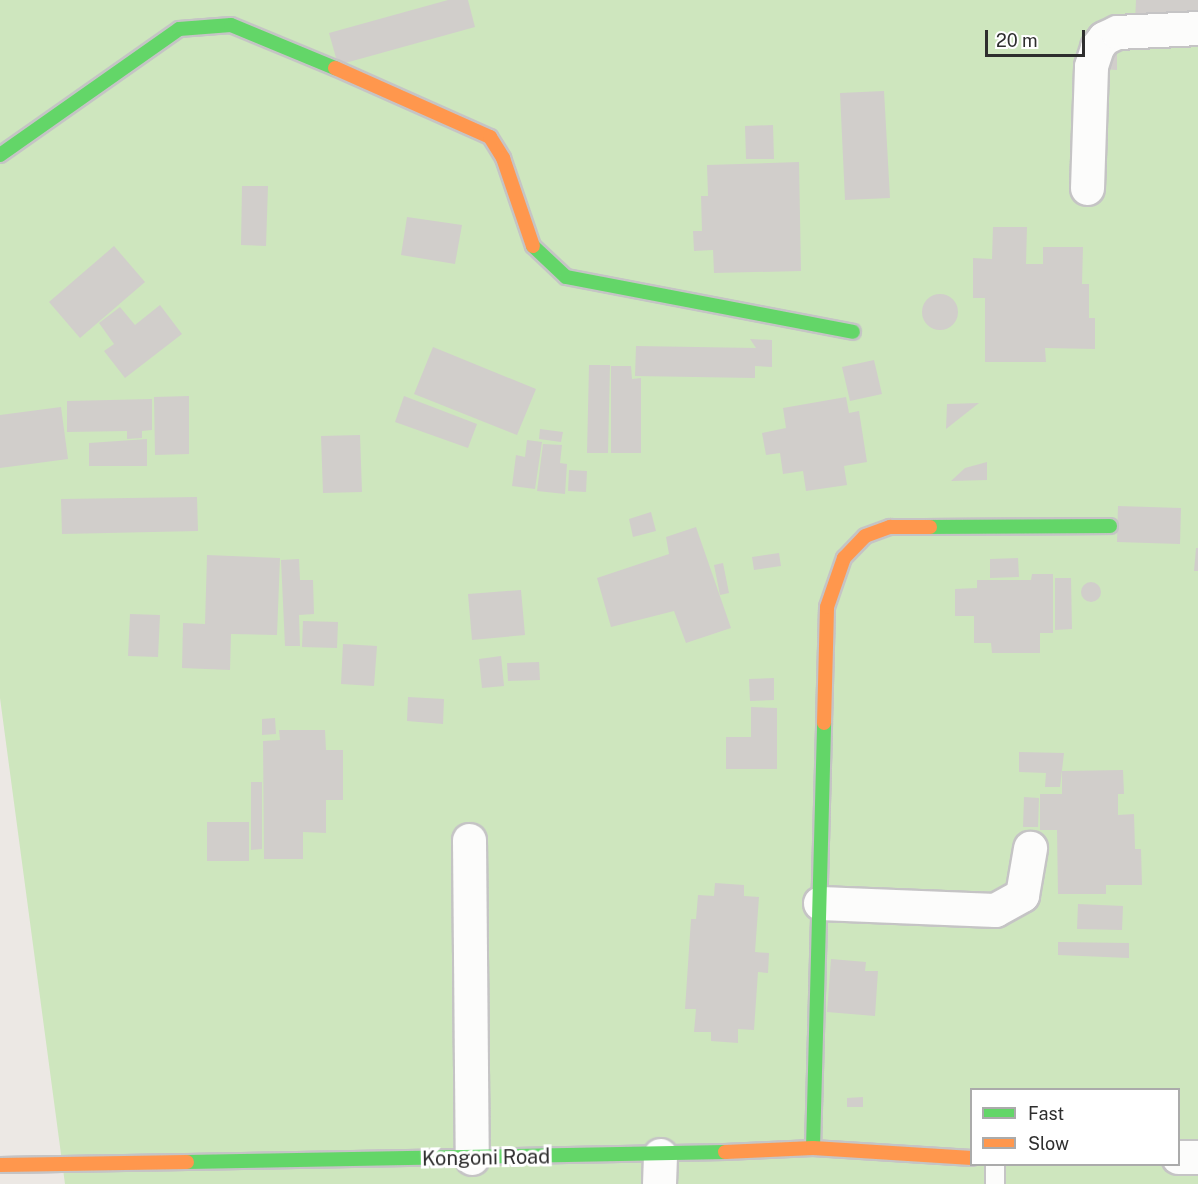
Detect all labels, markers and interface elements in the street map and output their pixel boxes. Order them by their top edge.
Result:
scale bar [988,18,1088,56]
text: 20 m [996,30,1038,51]
legend [970,1088,1180,1166]
text: Fast [1028,1103,1064,1124]
text: Slow [1028,1133,1069,1154]
street label: Kongoni Road [422,1145,550,1171]

